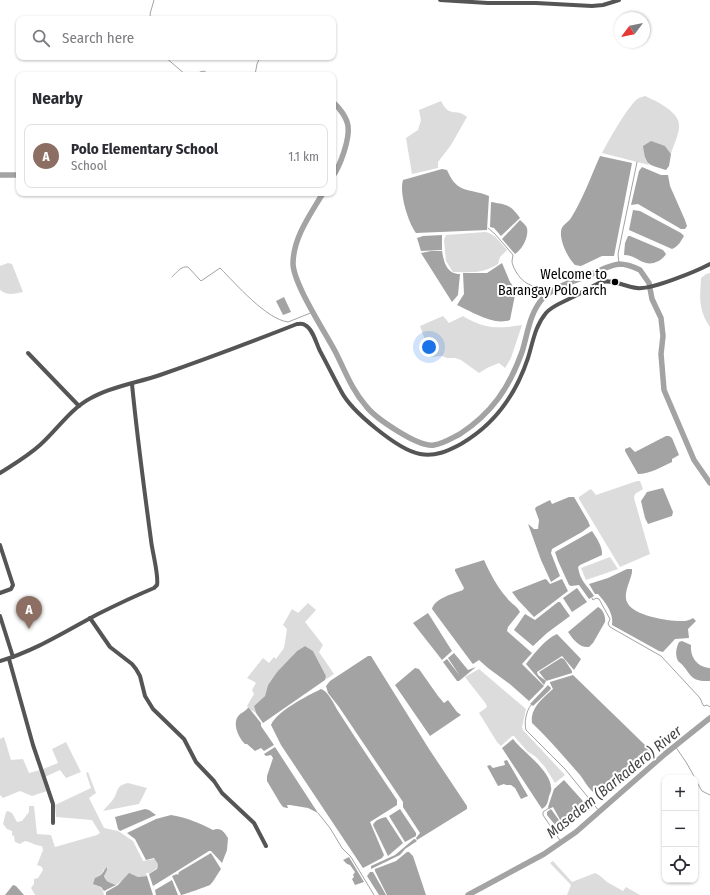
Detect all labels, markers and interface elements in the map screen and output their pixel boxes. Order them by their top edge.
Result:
north arrow [614,12,650,48]
search box [16,16,336,60]
icon: search [30,27,52,49]
text: Search here [62,29,134,47]
text: Nearby [32,88,83,109]
text: Polo Elementary School [71,140,218,158]
text: A [42,149,50,164]
text: 1.1 km [288,149,319,164]
text: School [71,158,107,173]
place label: Welcome to Barangay Polo arch [498,266,607,299]
marker: Welcome to Barangay Polo arch [610,277,620,287]
your location [419,337,439,357]
pin: A [16,596,42,629]
water label: Masedem (Barkadero) River [543,721,686,842]
map controls [662,775,698,883]
button: + [662,775,698,811]
button: − [662,811,698,847]
button: locate [662,847,698,883]

